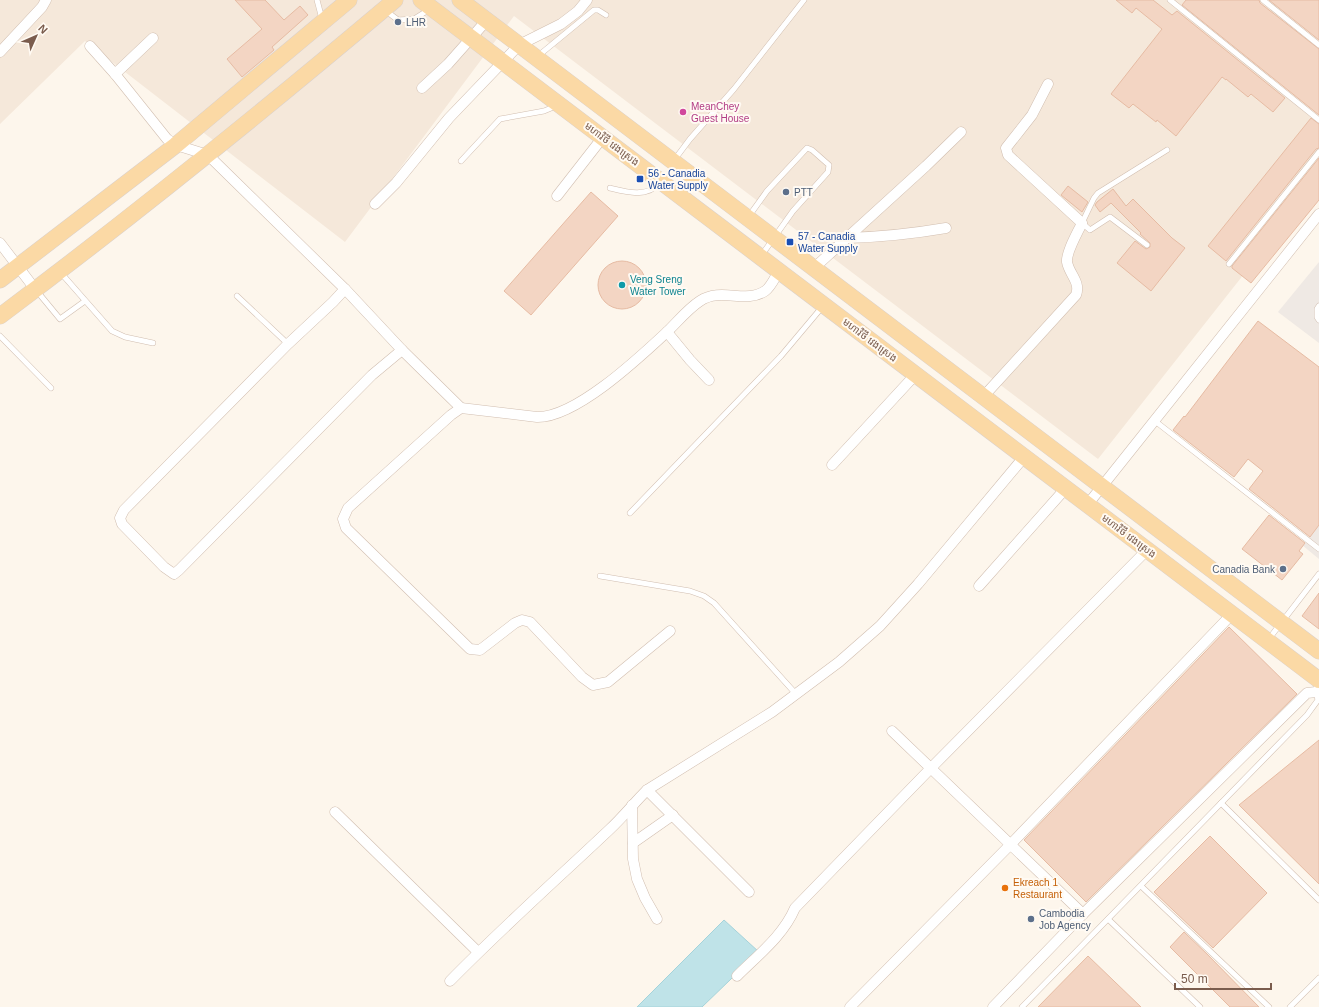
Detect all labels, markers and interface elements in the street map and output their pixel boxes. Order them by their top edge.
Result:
north arrow [16,16,56,56]
marker: LHR [393,17,403,27]
place label: LHR [406,17,426,28]
text: N [36,22,50,36]
place label: MeanChey Guest House [691,101,750,124]
marker: MeanChey Guest House [678,107,688,117]
street label: មហាវិថី វេងស្រេង [582,119,642,169]
place label: 56 - Canadia Water Supply [648,168,708,191]
marker: 56 - Canadia Water Supply [635,174,645,184]
marker: PTT [781,187,791,197]
place label: PTT [794,187,813,198]
place label: 57 - Canadia Water Supply [798,231,858,254]
marker: 57 - Canadia Water Supply [785,237,795,247]
place label: Veng Sreng Water Tower [630,274,686,297]
marker: Veng Sreng Water Tower [617,280,627,290]
street label: មហាវិថី វេងស្រេង [840,315,900,365]
street label: មហាវិថី វេងស្រេង [1099,511,1159,561]
place label: Canadia Bank [1212,564,1276,575]
marker: Canadia Bank [1278,564,1288,574]
place label: Ekreach 1 Restaurant [1013,877,1062,900]
marker: Ekreach 1 Restaurant [1000,883,1010,893]
place label: Cambodia Job Agency [1039,908,1091,931]
marker: Cambodia Job Agency [1026,914,1036,924]
scale bar [1175,965,1271,991]
text: 50 m [1181,972,1208,986]

